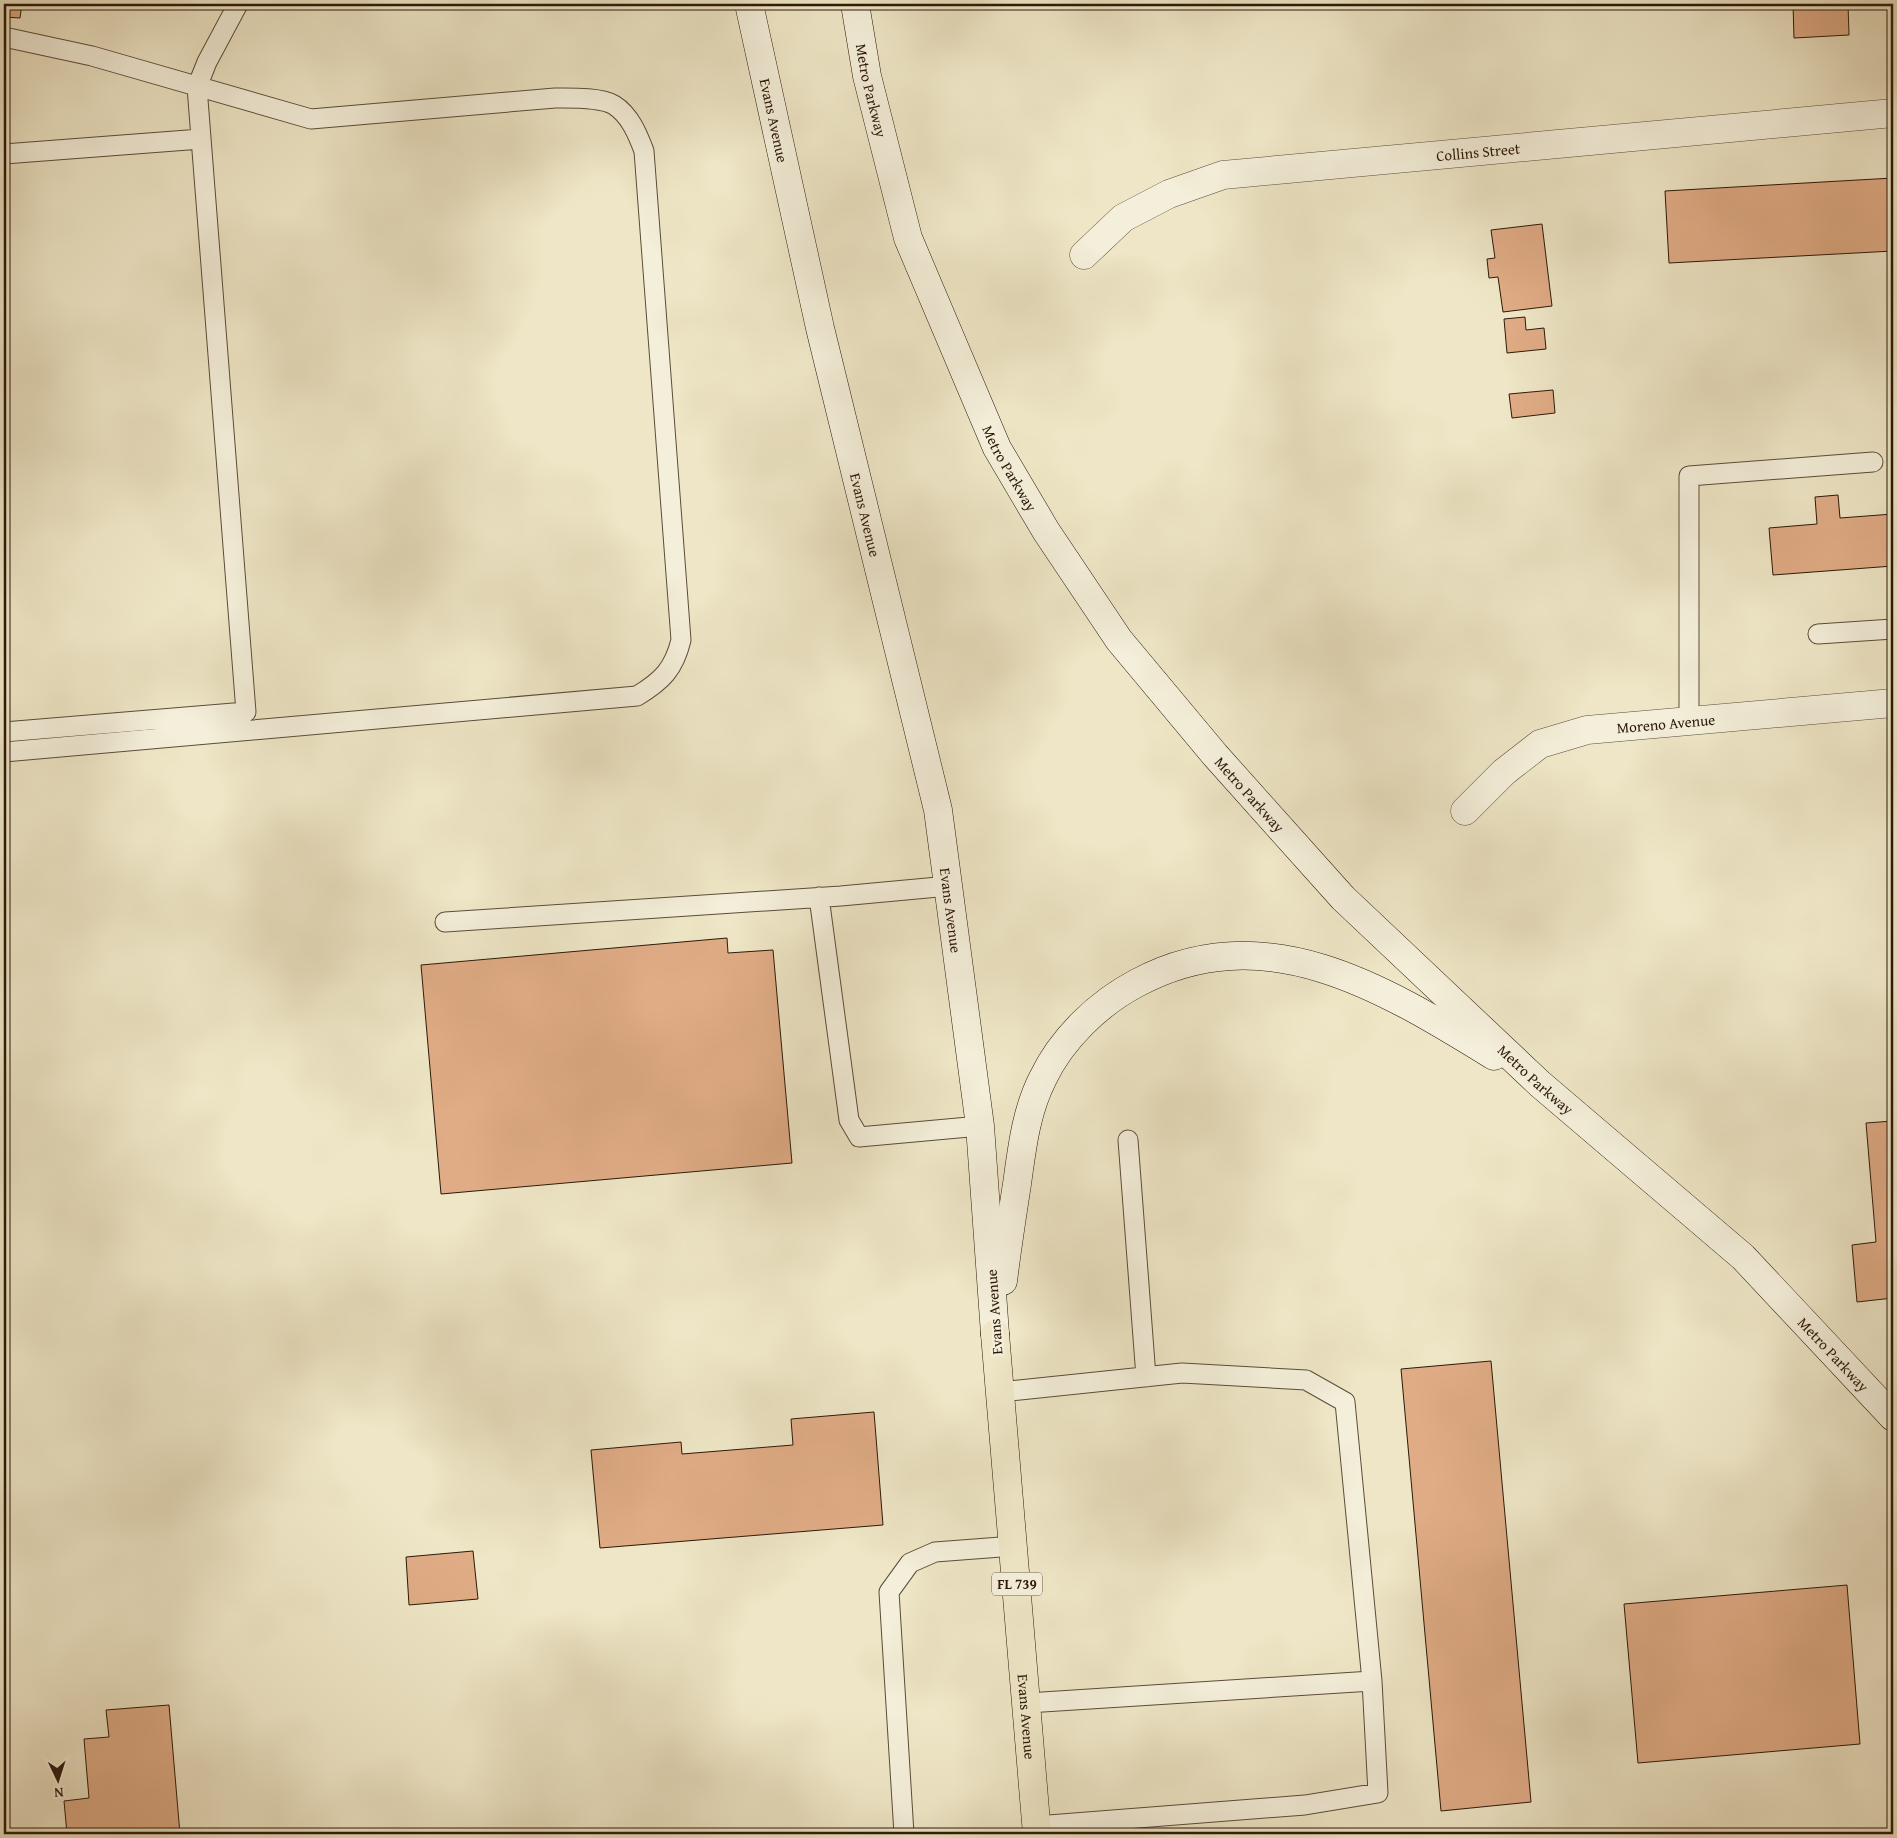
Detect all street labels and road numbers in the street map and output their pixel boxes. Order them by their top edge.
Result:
street label: Metro Parkway [851,42,893,140]
street label: Evans Avenue [755,76,794,164]
street label: Collins Street [1435,137,1522,166]
street label: Metro Parkway [978,422,1043,515]
street label: Evans Avenue [845,471,886,559]
street label: Moreno Avenue [1616,708,1716,738]
street label: Metro Parkway [1210,751,1290,837]
street label: Evans Avenue [935,866,967,954]
street label: Metro Parkway [1493,1039,1579,1119]
street label: Evans Avenue [981,1269,1007,1355]
street label: Metro Parkway [1794,1312,1875,1396]
road number: FL 739 [992,1572,1042,1596]
street label: Evans Avenue [1013,1673,1041,1760]

